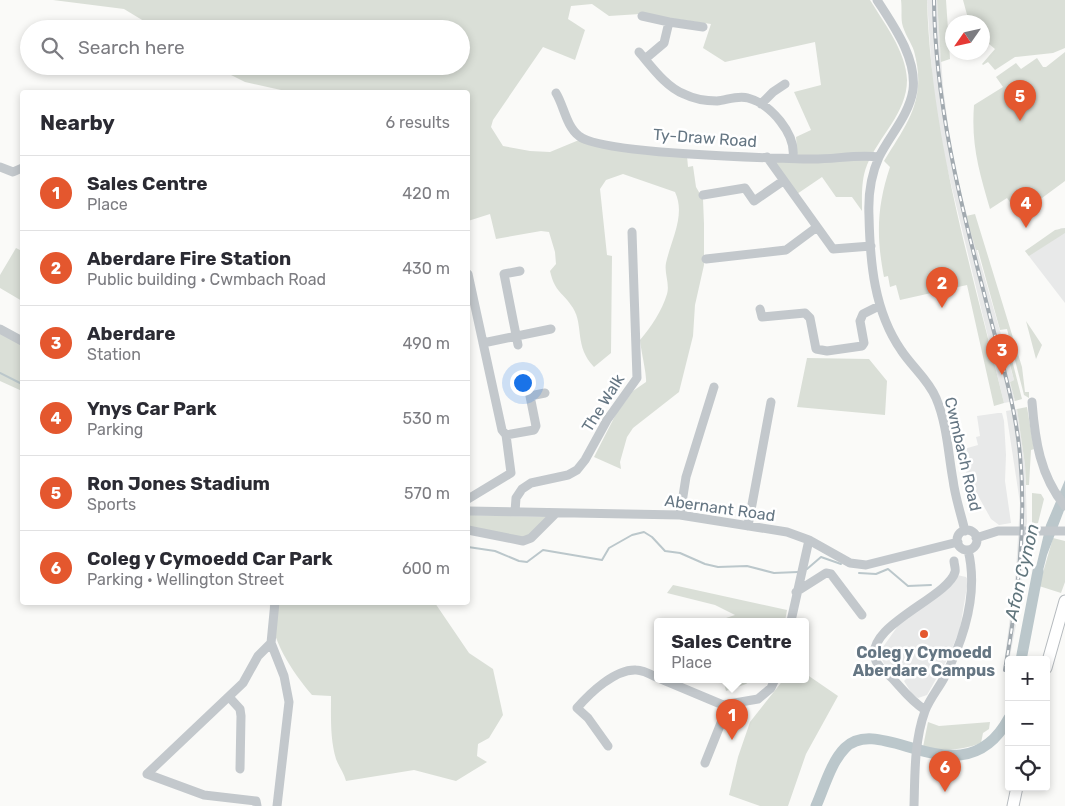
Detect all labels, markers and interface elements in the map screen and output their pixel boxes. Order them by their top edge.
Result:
north arrow [945,15,990,60]
search box [20,20,470,75]
icon: search [38,34,66,62]
text: Search here [78,36,185,59]
pin: 5 [1004,80,1036,121]
text: Nearby [40,110,115,135]
text: 6 results [385,113,450,132]
street label: Ty-Draw Road [652,125,758,151]
text: Sales Centre [87,172,208,195]
text: 1 [52,184,60,203]
text: 420 m [402,184,450,203]
pin: 4 [1010,187,1042,228]
text: Place [87,195,128,214]
text: Aberdare Fire Station [87,247,291,270]
text: 2 [51,259,61,278]
text: 430 m [402,259,450,278]
pin: 2 [926,267,958,308]
text: Public building · Cwmbach Road [87,270,326,289]
text: Aberdare [87,322,175,345]
text: 3 [51,334,61,353]
text: 490 m [402,334,450,353]
pin: 3 [986,334,1018,375]
text: Station [87,345,141,364]
your location [510,370,536,396]
street label: The Walk [578,370,629,435]
street label: Cwmbach Road [941,395,985,513]
text: Ynys Car Park [87,397,217,420]
text: 4 [51,409,61,428]
text: 530 m [403,409,450,428]
text: Parking [87,420,143,439]
text: Ron Jones Stadium [87,472,270,495]
text: 5 [51,484,61,503]
text: 570 m [404,484,450,503]
street label: Abernant Road [663,491,777,525]
text: Sports [87,495,136,514]
water label: Afon Cynon [1000,522,1044,623]
text: Coleg y Cymoedd Car Park [87,547,333,570]
text: 6 [51,559,61,578]
text: 600 m [402,559,450,578]
text: Parking · Wellington Street [87,570,284,589]
popup [654,618,809,683]
marker: Coleg y Cymoedd Aberdare Campus [918,628,930,640]
text: Sales Centre [671,630,792,653]
place label: Coleg y Cymoedd Aberdare Campus [853,643,995,680]
text: Place [671,653,712,672]
map controls [1005,656,1050,791]
button: + [1005,656,1050,701]
pin: 1 [716,699,748,740]
button: − [1005,701,1050,746]
button: locate [1005,746,1050,791]
pin: 6 [929,751,961,792]

